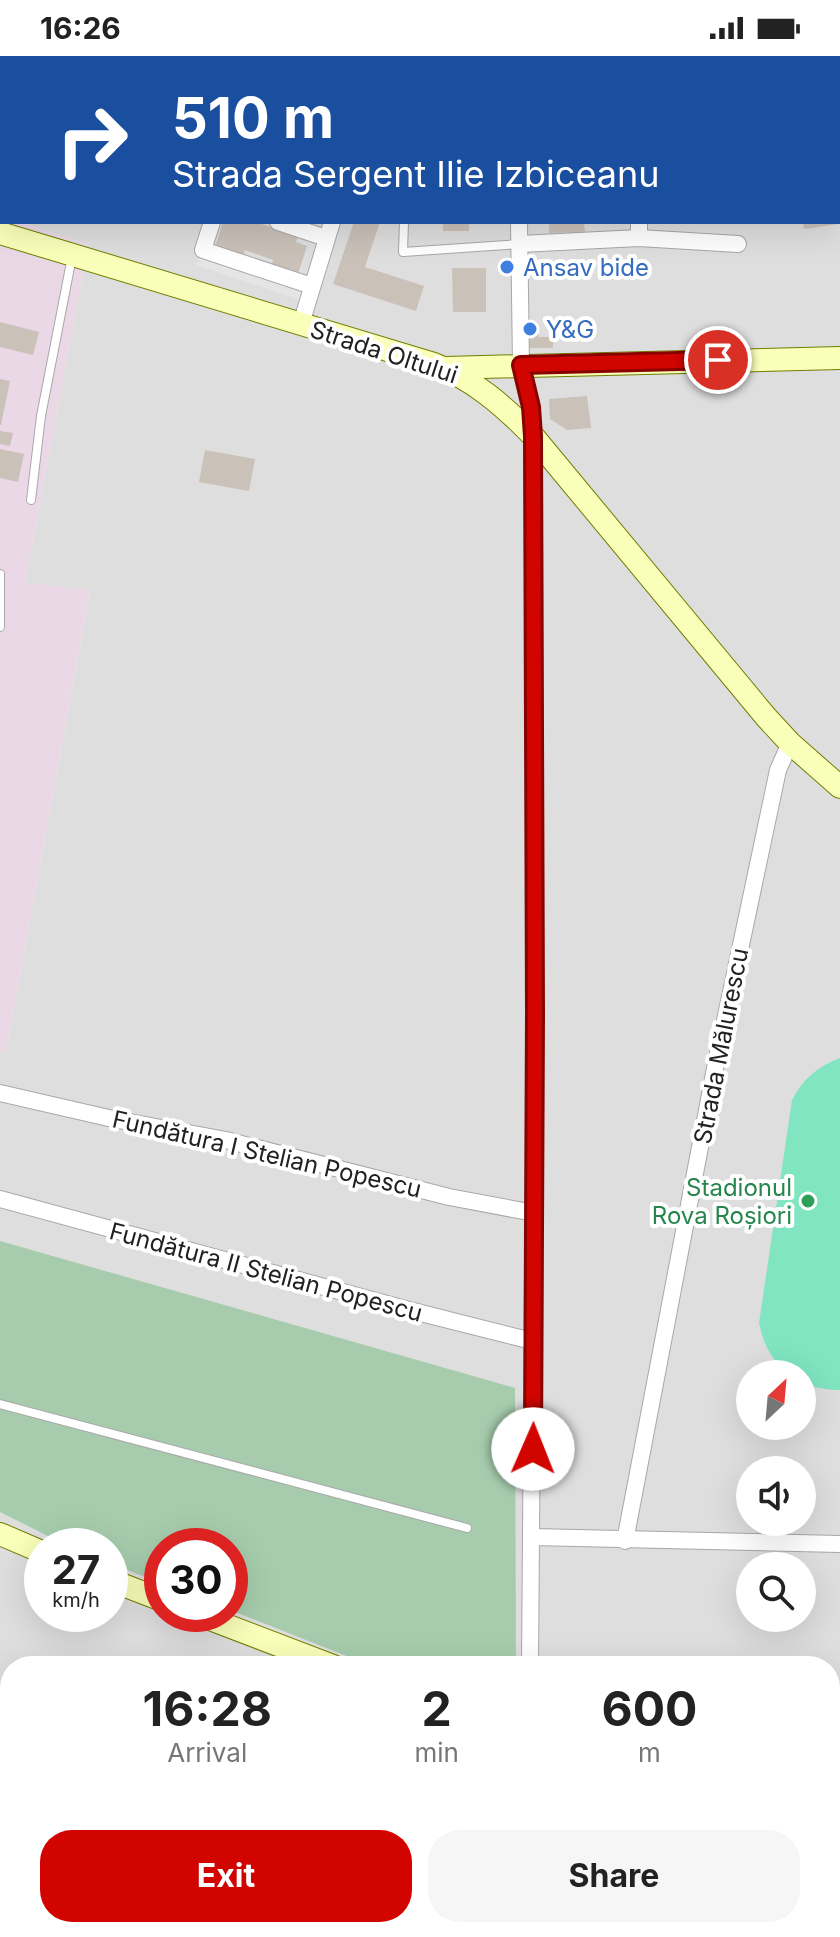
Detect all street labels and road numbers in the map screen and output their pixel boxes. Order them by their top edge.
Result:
street label: Strada Oltului [307,315,461,389]
street label: Strada Mălurescu [688,946,754,1146]
street label: Fundătura I Stelian Popescu [110,1104,424,1204]
street label: Fundătura II Stelian Popescu [106,1216,426,1328]

